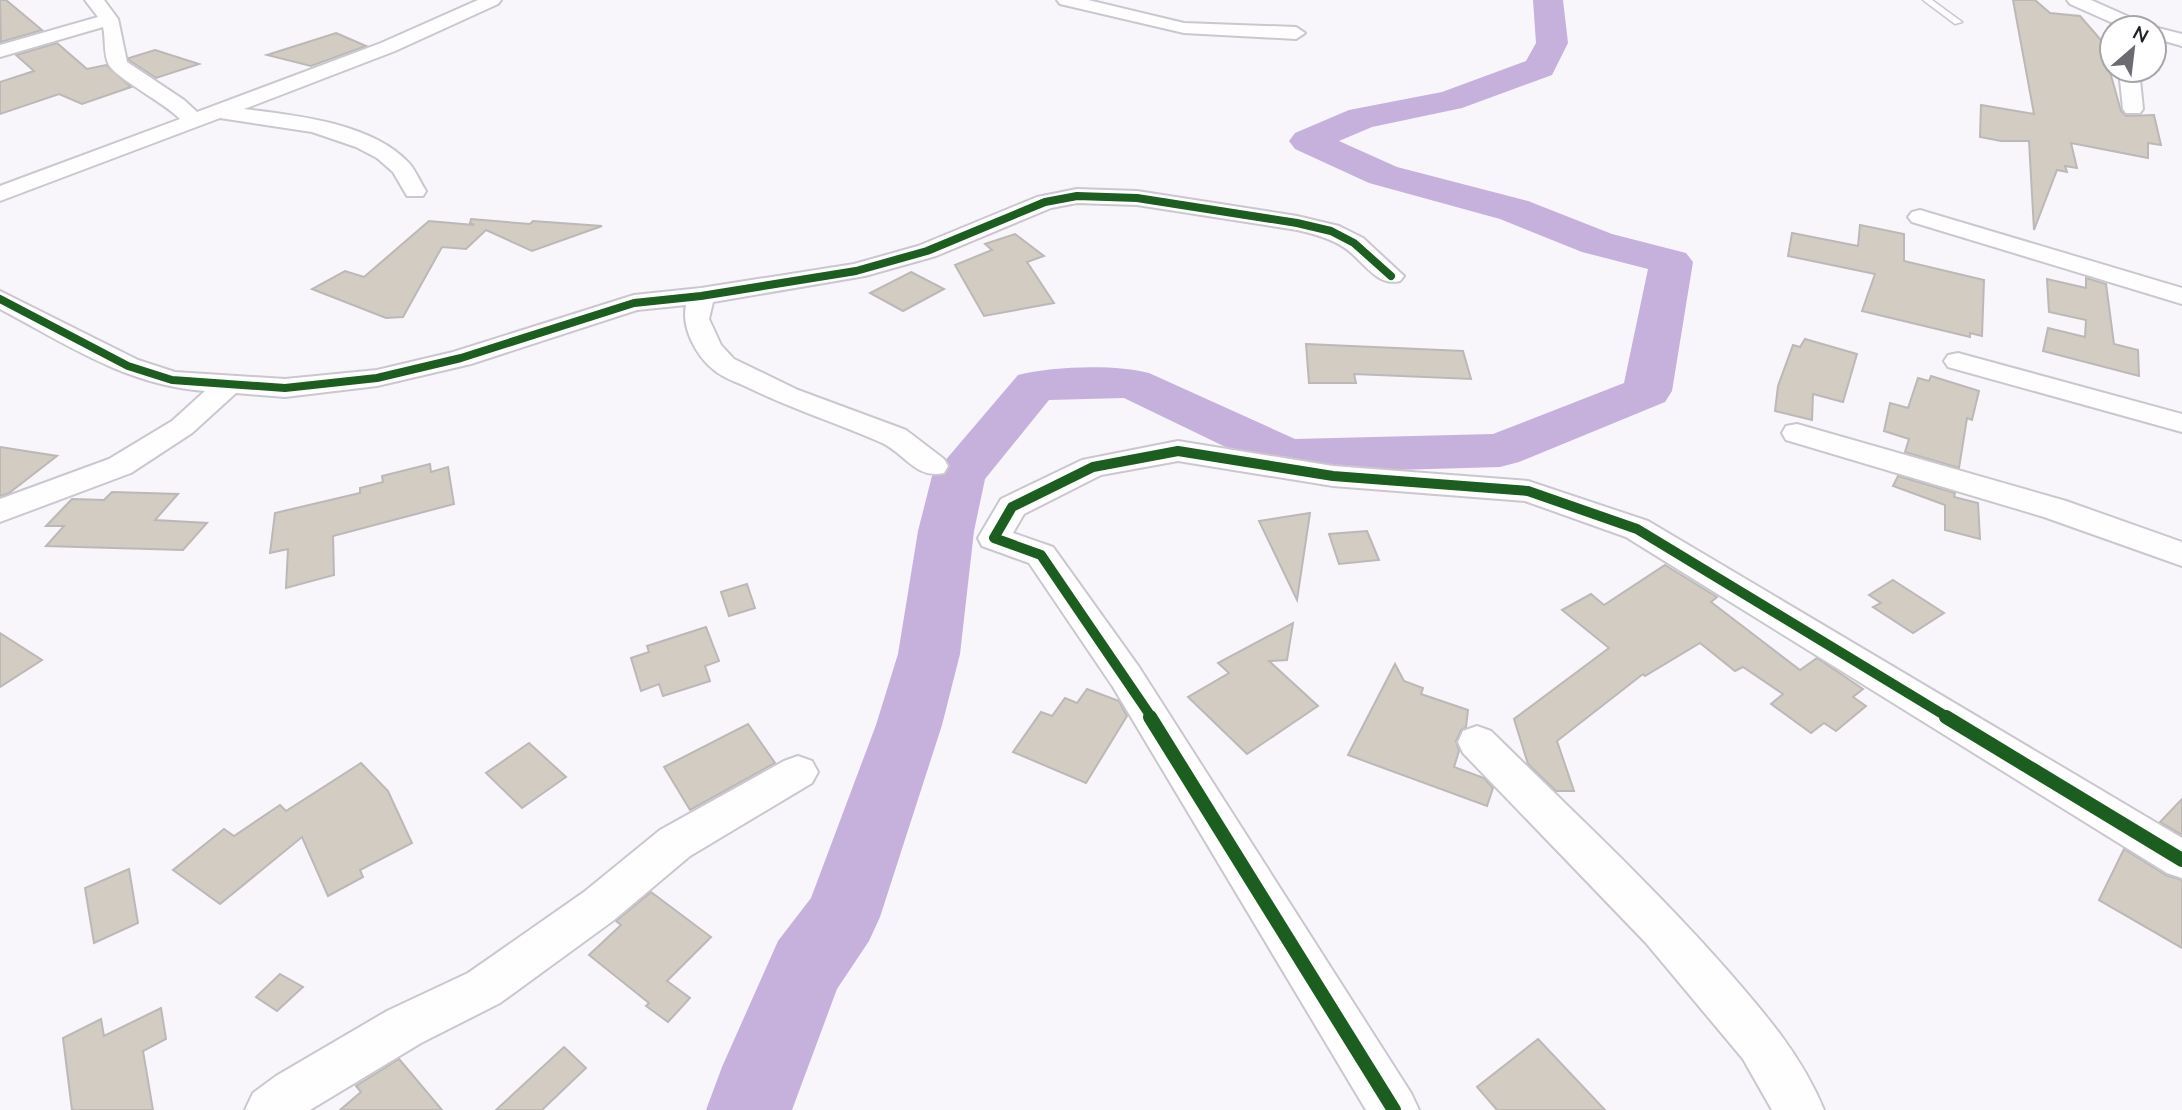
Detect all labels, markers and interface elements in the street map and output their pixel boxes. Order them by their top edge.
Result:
north arrow [2098,14,2168,84]
text: N [2129,20,2153,48]

